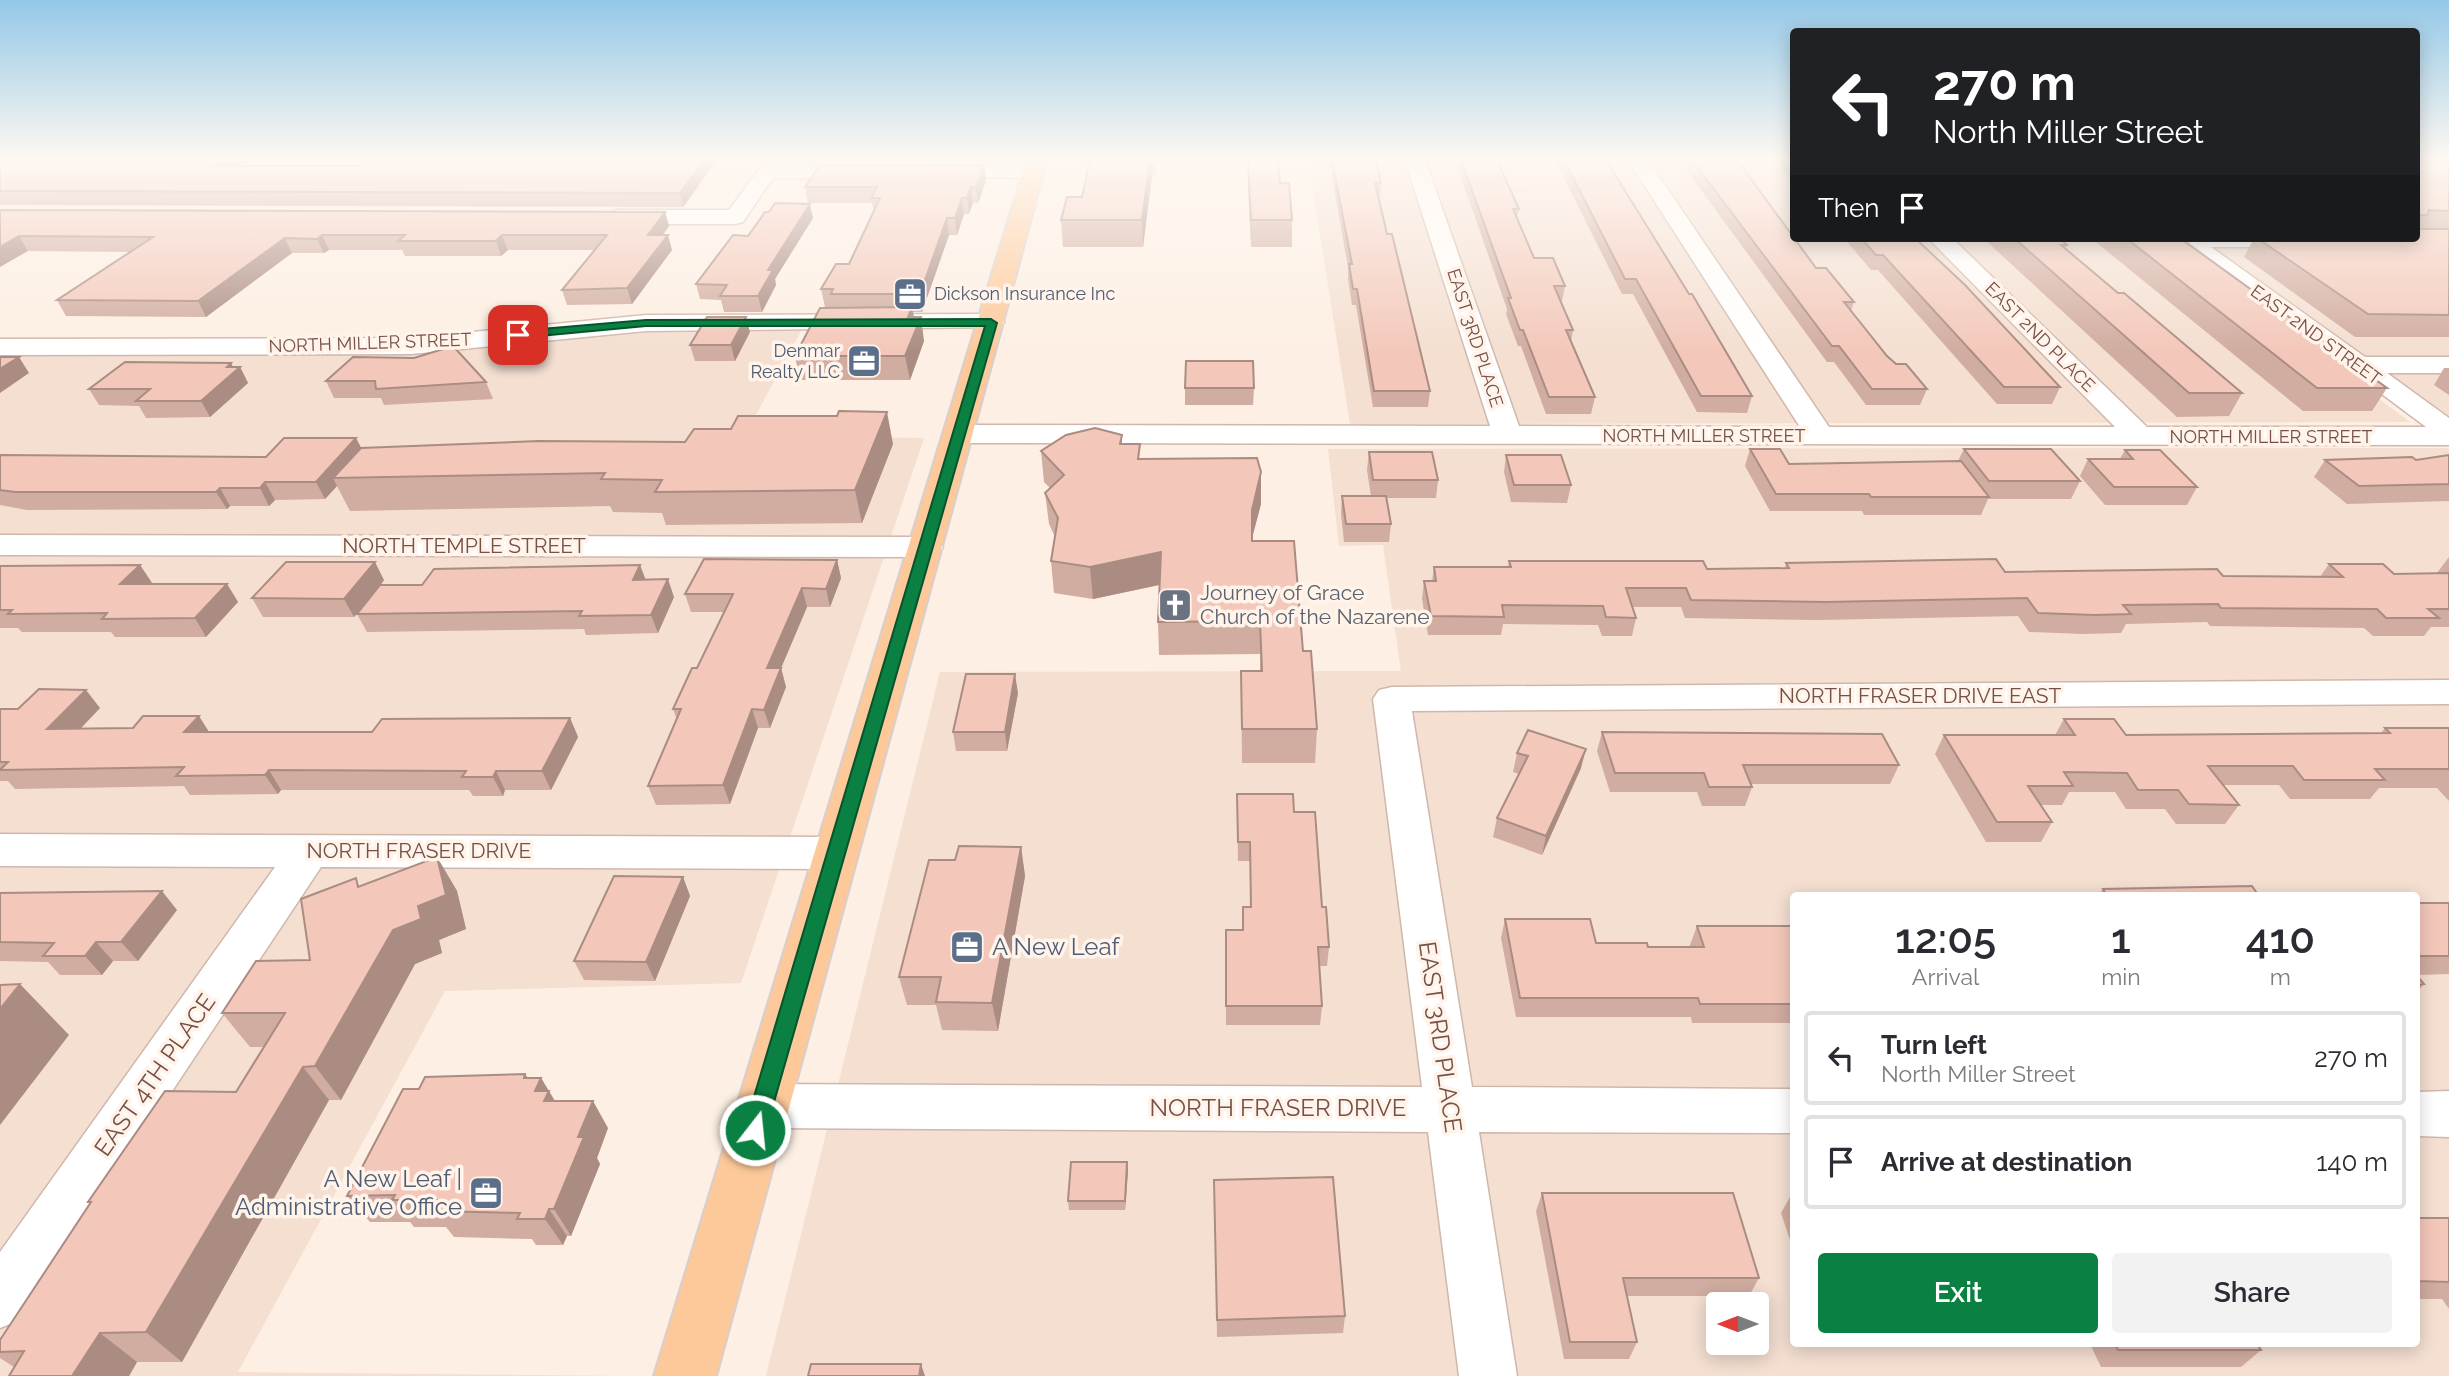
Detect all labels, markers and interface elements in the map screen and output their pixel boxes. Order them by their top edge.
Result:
text: 270 m [1933,54,2076,111]
icon: left [1818,56,1909,147]
text: North Miller Street [1933,113,2204,150]
icon: arrive [1893,189,1931,227]
text: Then [1818,193,1879,223]
street label: EAST 3RD PLACE [1443,266,1508,410]
office icon: Dickson Insurance Inc [891,275,929,313]
street label: EAST 2ND PLACE [1981,277,2100,396]
street label: EAST 2ND STREET [2247,280,2386,389]
place label: Dickson Insurance Inc [934,283,1116,304]
pin [488,305,548,365]
icon: arrive [499,316,537,354]
street label: NORTH MILLER STREET [268,328,472,357]
place label: Denmar Realty LLC [751,340,841,382]
office icon: Denmar Realty LLC [845,342,883,380]
street label: NORTH MILLER STREET [1603,425,1806,446]
street label: NORTH MILLER STREET [2170,426,2373,447]
street label: NORTH TEMPLE STREET [342,533,586,558]
place label: Journey of Grace Church of the Nazarene [1200,580,1430,629]
church icon: Journey of Grace Church of the Nazarene [1156,586,1194,624]
street label: NORTH FRASER DRIVE EAST [1779,683,2061,708]
street label: NORTH FRASER DRIVE [307,838,531,863]
text: 12:05 [1895,914,1996,963]
text: 1 [2111,914,2131,963]
text: 410 [2246,914,2315,963]
office icon: A New Leaf [948,928,986,966]
place label: A New Leaf [992,932,1120,961]
street label: EAST 3RD PLACE [1413,940,1468,1134]
text: Arrival [1912,963,1979,990]
text: min [2101,963,2141,990]
text: m [2270,963,2291,990]
street label: EAST 4TH PLACE [88,988,221,1161]
text: Turn left [1881,1030,1987,1060]
icon: left [1822,1039,1860,1077]
text: 270 m [2314,1043,2388,1073]
text: North Miller Street [1881,1060,2076,1087]
position arrow [718,1093,792,1167]
street label: NORTH FRASER DRIVE [1150,1093,1406,1122]
icon: arrive [1822,1143,1860,1181]
text: Arrive at destination [1881,1147,2132,1177]
text: 140 m [2316,1147,2388,1177]
place label: A New Leaf | Administrative Office [235,1164,462,1221]
office icon: A New Leaf | Administrative Office [467,1174,505,1212]
button: Exit [1818,1253,2098,1333]
button: Share [2112,1253,2392,1333]
north arrow [1706,1292,1769,1354]
map controls [1706,1292,1769,1355]

